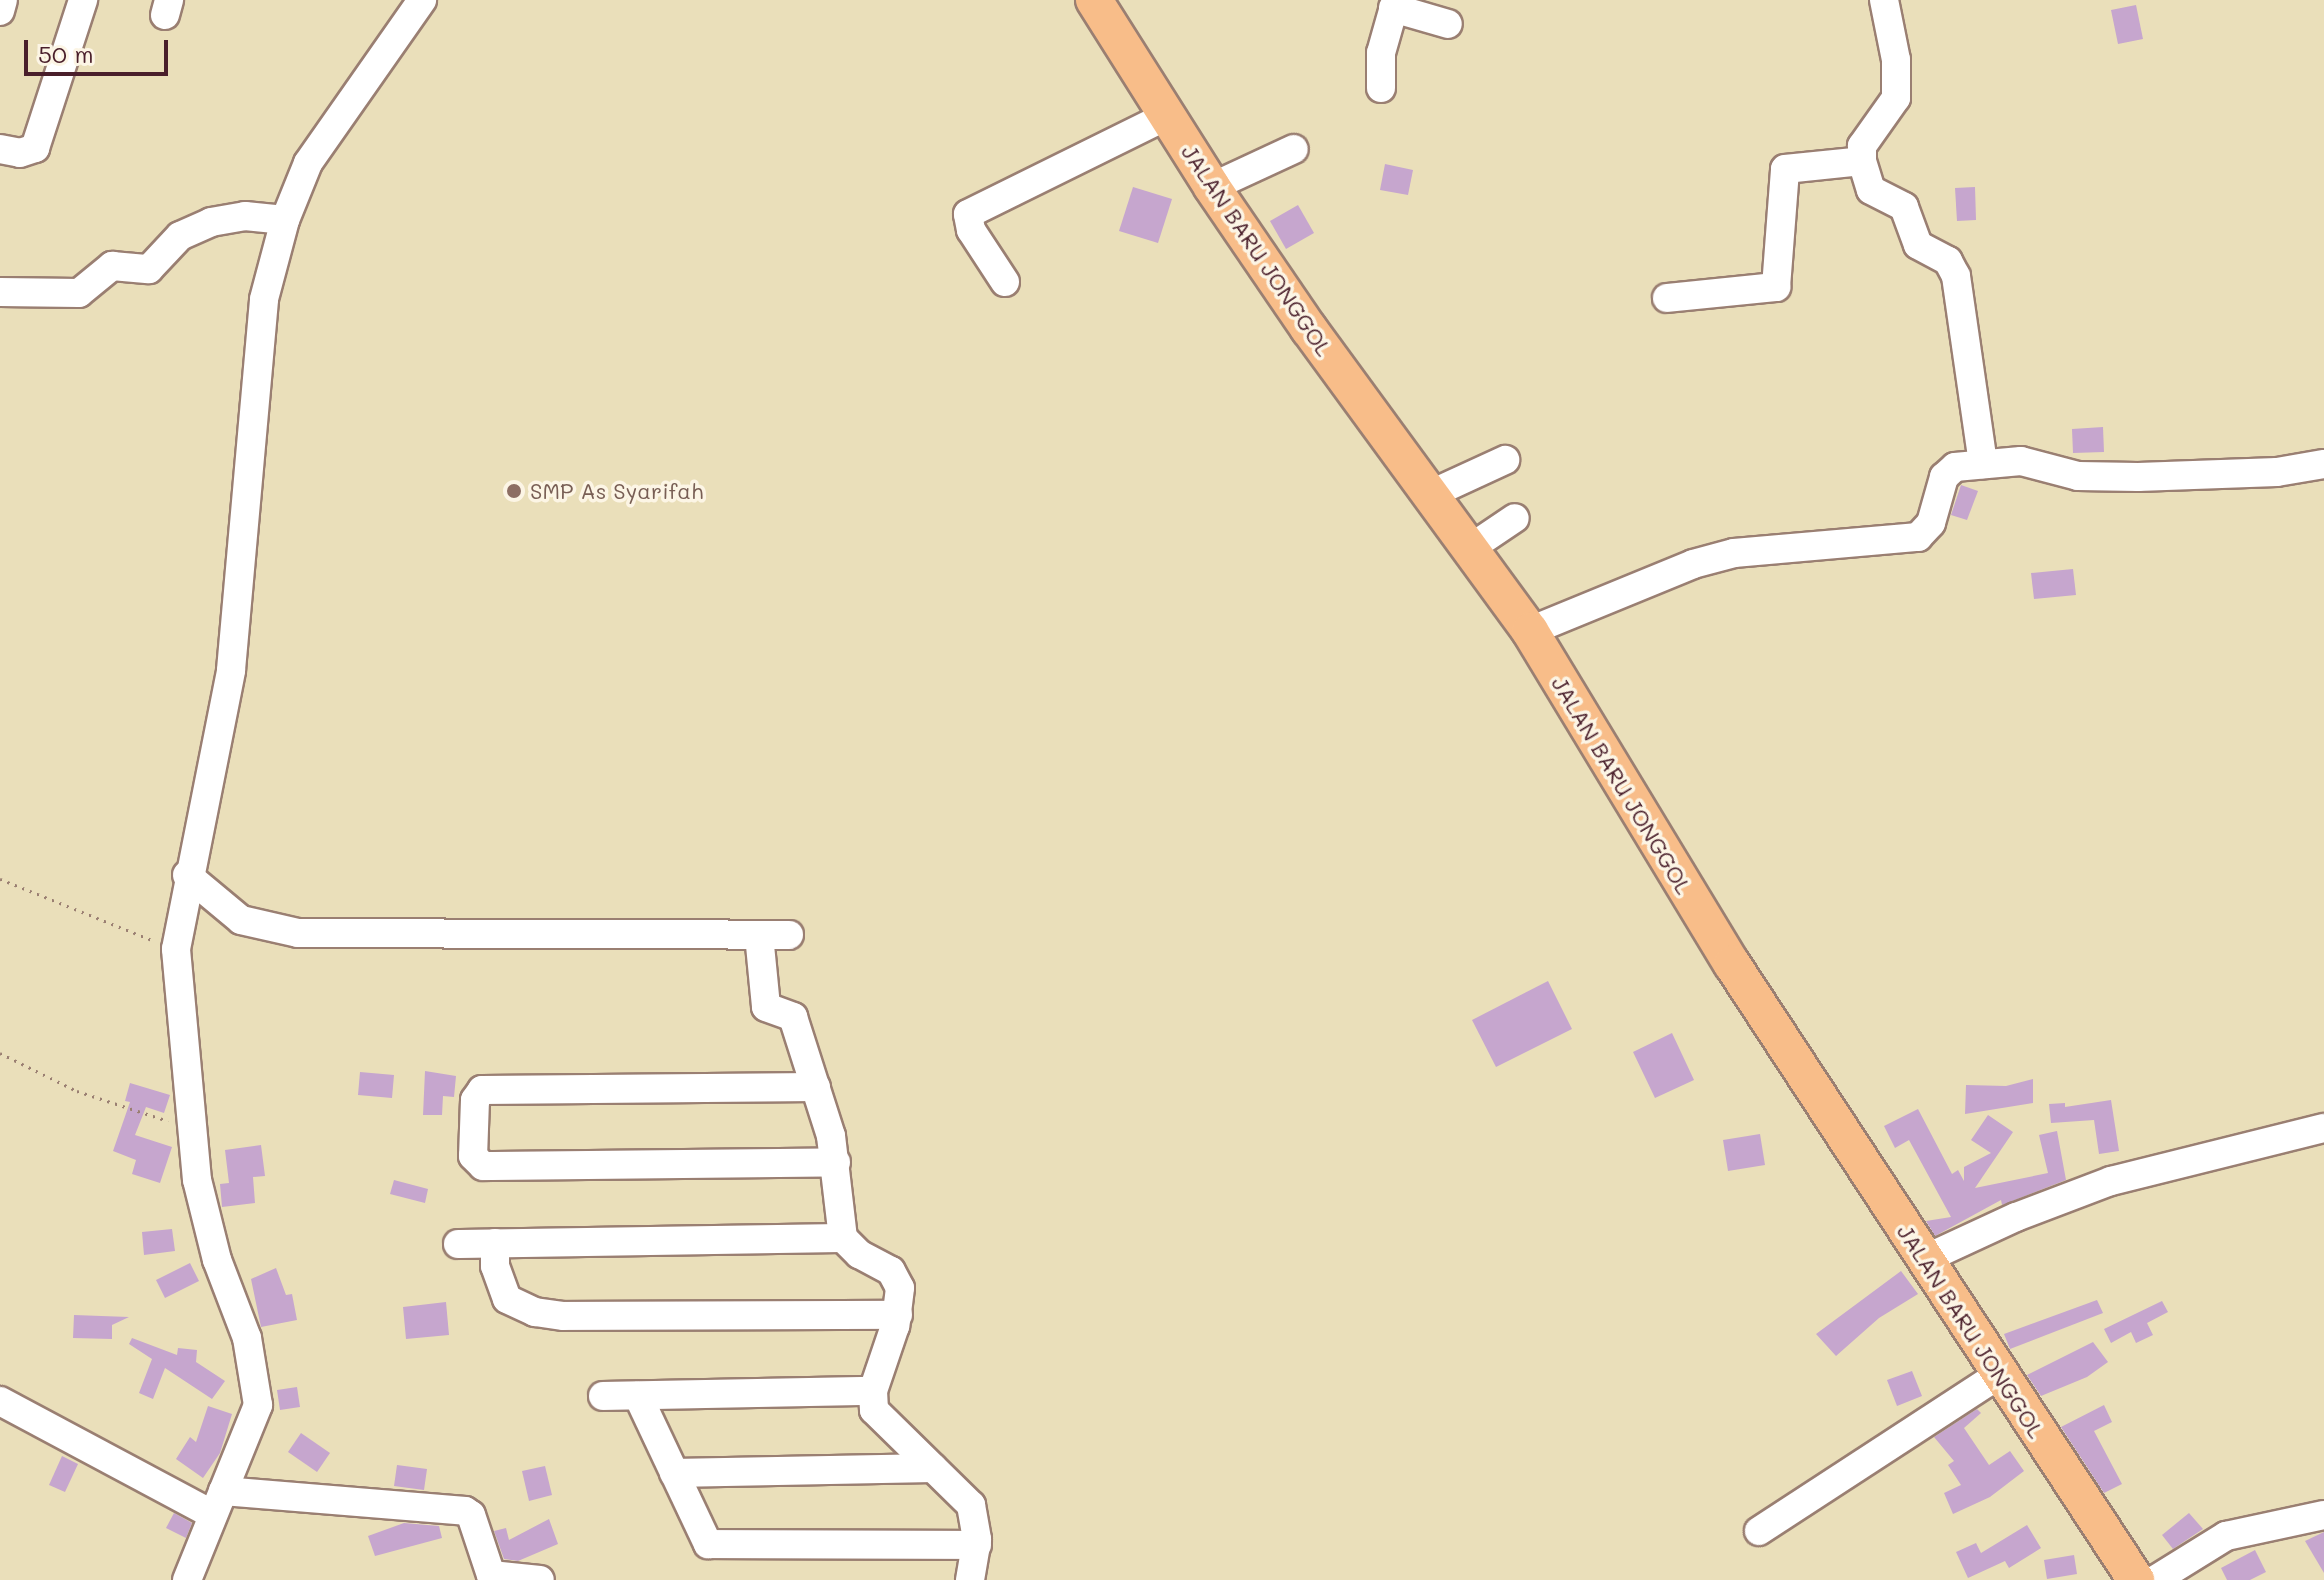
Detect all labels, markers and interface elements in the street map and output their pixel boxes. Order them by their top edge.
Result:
scale bar [28,24,172,74]
text: 50 m [38,38,94,69]
street label: JALAN BARU JONGGOL [1176,139,1338,361]
place label: SMP As Syarifah [530,478,703,504]
marker: SMP As Syarifah [505,482,523,500]
street label: JALAN BARU JONGGOL [1546,671,1698,899]
street label: JALAN BARU JONGGOL [1892,1219,2050,1443]

